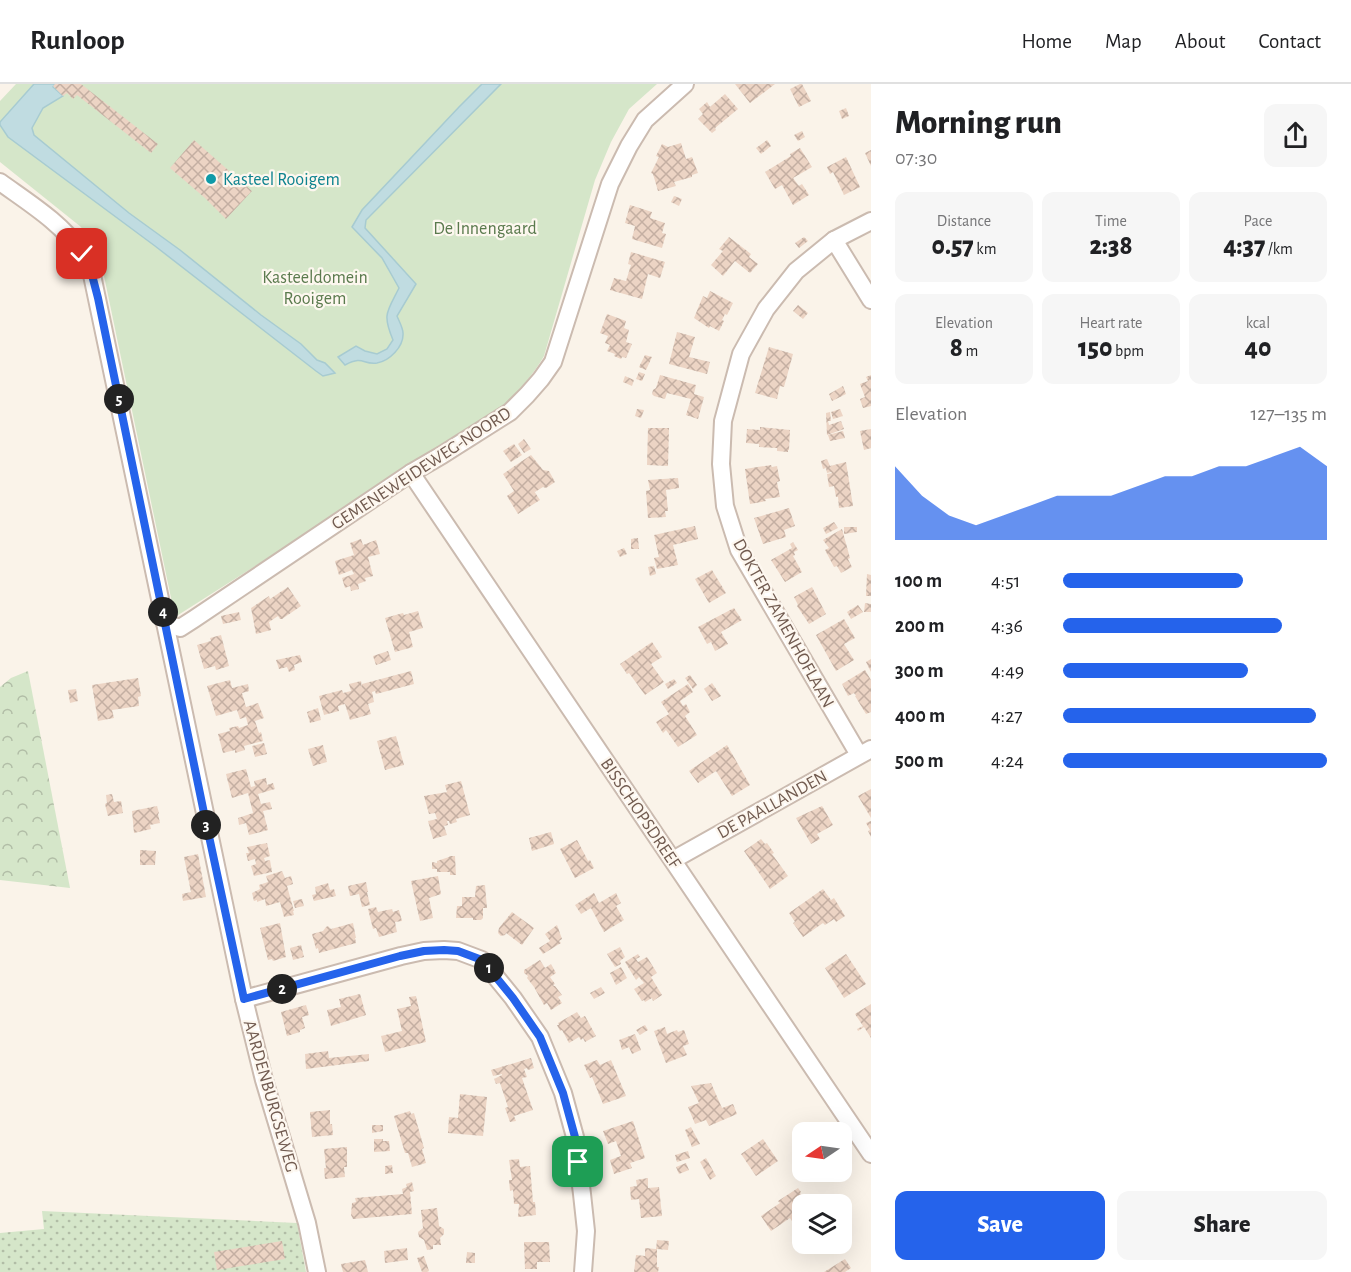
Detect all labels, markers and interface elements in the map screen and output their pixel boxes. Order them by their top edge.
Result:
text: Runloop [30,27,125,55]
text: Home [1021,31,1072,52]
text: Map [1105,31,1142,52]
text: About [1175,31,1225,52]
text: Contact [1258,31,1321,52]
button: share [1264,104,1327,167]
text: Morning run [895,107,1062,140]
text: 07:30 [895,148,937,168]
place label: Kasteel Rooigem [223,171,340,189]
marker: Kasteel Rooigem [204,172,218,186]
text: Distance [937,213,991,229]
text: Time [1095,213,1127,229]
text: Pace [1244,213,1272,229]
park label: De Innengaard [433,220,537,238]
pin [56,228,107,279]
text: 0.57 [932,233,974,259]
text: 2:38 [1090,233,1132,259]
text: 4:37 [1223,233,1265,259]
icon: check [65,237,98,270]
text: km [974,241,996,257]
text: /km [1265,241,1293,257]
park label: Kasteeldomein Rooigem [262,269,368,308]
text: Elevation [935,315,993,331]
text: Heart rate [1080,315,1142,331]
text: kcal [1246,315,1270,331]
text: 8 [950,335,963,361]
text: 150 [1078,335,1112,361]
text: 40 [1245,335,1271,361]
text: m [963,343,978,359]
text: bpm [1112,343,1144,359]
pin: 5 [104,384,134,414]
text: 5 [116,391,122,407]
street label: GEMENEWEIDEWEG-NOORD [329,404,514,534]
text: Elevation [895,404,967,424]
text: 127–135 m [1250,404,1327,424]
street label: DOKTER ZAMENHOFLAAN [729,536,837,711]
text: 100 m [895,571,942,591]
text: 4:51 [991,571,1020,591]
pin: 4 [148,597,178,627]
text: 4 [159,604,167,620]
text: 200 m [895,616,944,636]
text: 4:36 [991,616,1023,636]
text: 300 m [895,661,944,681]
text: 4:49 [991,661,1024,681]
text: 400 m [895,706,945,726]
text: 4:27 [991,706,1023,726]
text: 500 m [895,751,944,771]
text: 4:24 [991,751,1024,771]
street label: BISSCHOPSDREEF [597,755,684,872]
street label: DE PAALLANDEN [714,767,831,843]
pin: 3 [191,810,221,840]
text: 3 [203,817,209,833]
pin: 1 [474,953,504,983]
text: 1 [486,960,492,976]
pin: 2 [267,974,297,1004]
text: 2 [278,981,286,997]
street label: AARDENBURGSEWEG [240,1018,300,1174]
north arrow [792,1122,852,1182]
map controls [792,1122,852,1254]
pin [552,1136,603,1187]
icon: arrive [561,1145,594,1178]
button: Save [895,1191,1105,1260]
button: Share [1117,1191,1327,1260]
button: layers [792,1194,852,1254]

